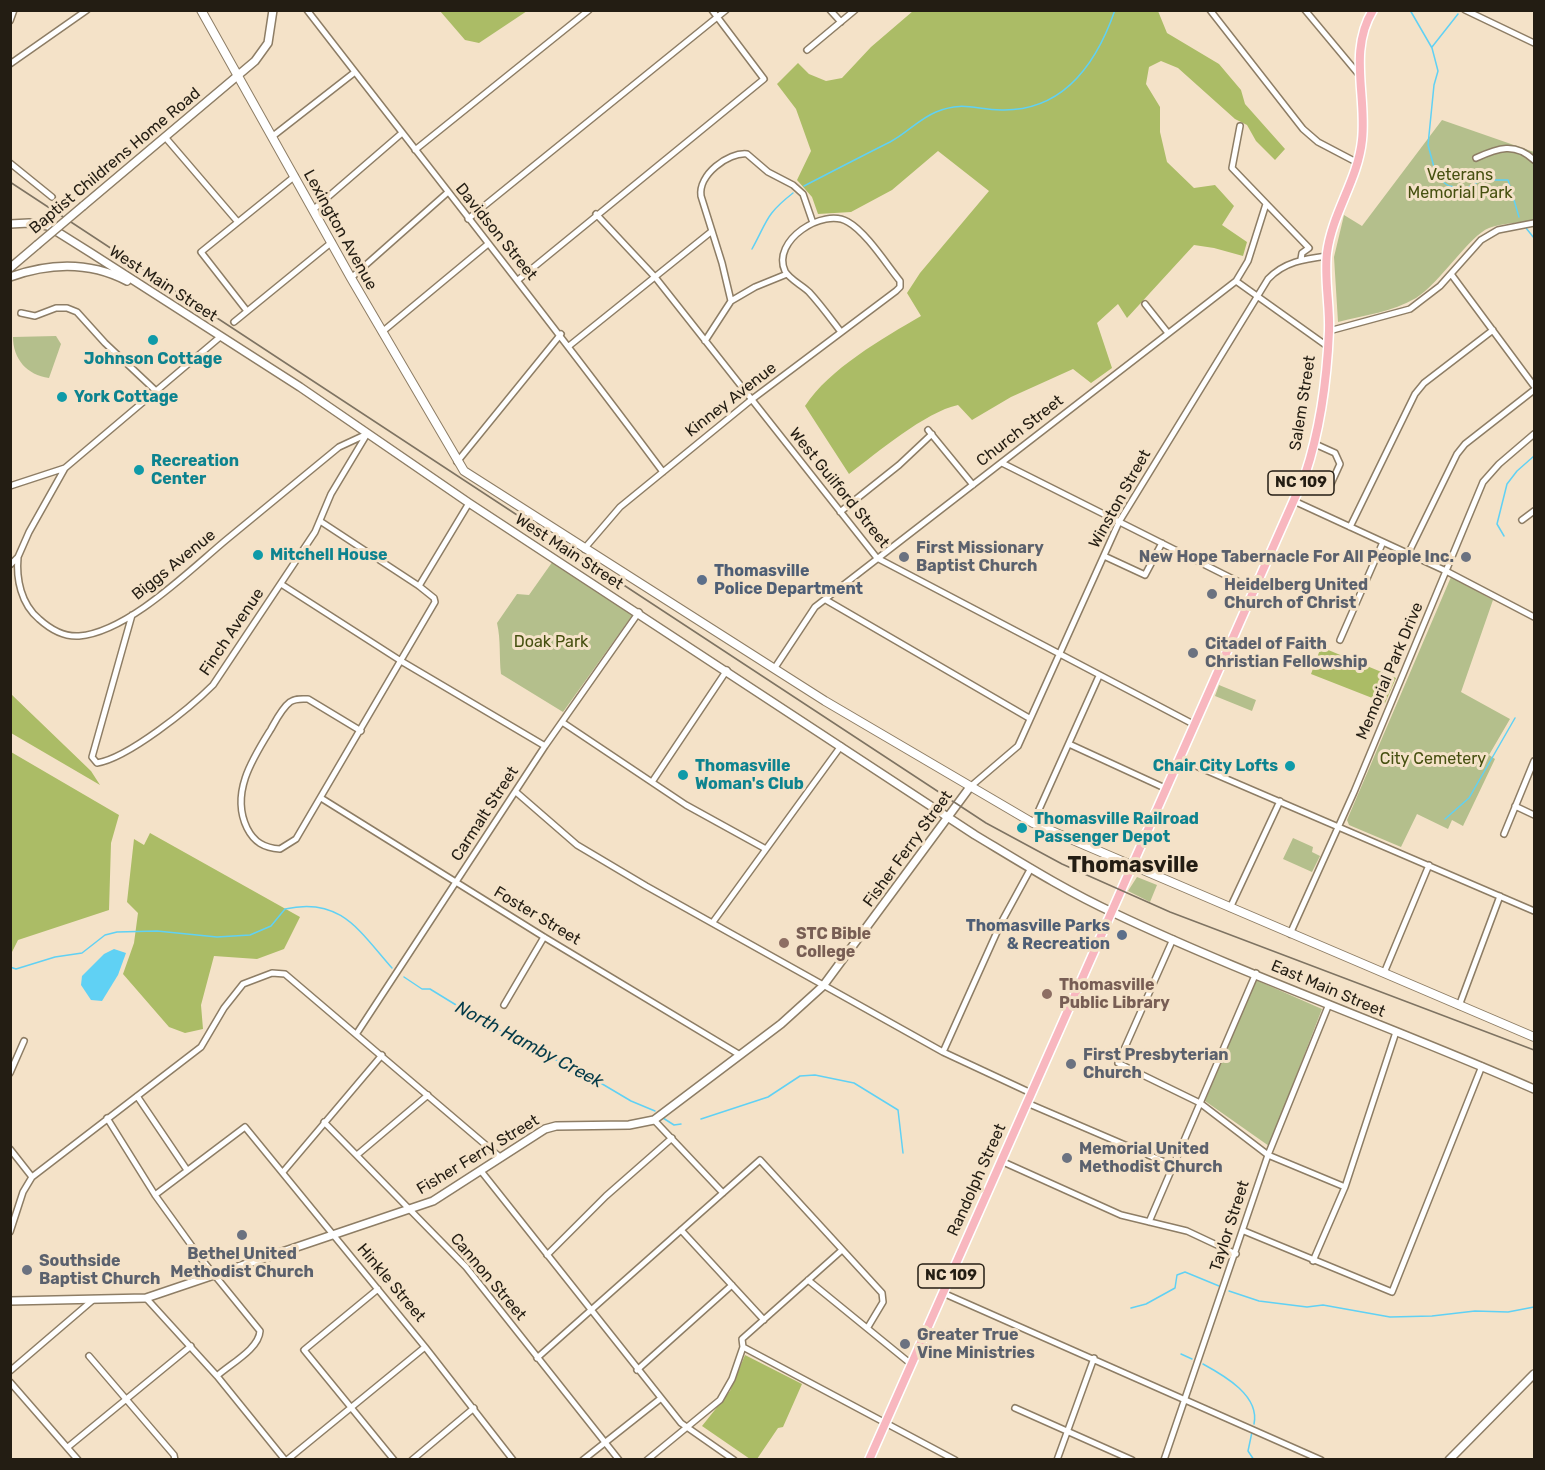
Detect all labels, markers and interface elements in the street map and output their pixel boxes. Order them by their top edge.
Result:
street label: Baptist Childrens Home Road [26,84,204,238]
park label: Veterans Memorial Park [1408,165,1512,203]
street label: Lexington Avenue [299,167,381,293]
street label: Davidson Street [451,180,541,284]
street label: West Main Street [105,242,221,326]
marker: Johnson Cottage [146,333,160,347]
place label: Johnson Cottage [84,349,222,369]
street label: Salem Street [1286,354,1320,452]
street label: Kinney Avenue [682,358,780,442]
place label: York Cottage [74,387,178,407]
marker: York Cottage [55,390,69,404]
street label: Church Street [973,391,1067,471]
street label: West Guilford Street [785,424,893,552]
street label: Winston Street [1085,446,1155,552]
place label: Recreation Center [151,451,239,489]
marker: Recreation Center [132,463,146,477]
road number: NC 109 [1268,471,1334,495]
street label: West Main Street [511,510,627,594]
street label: Biggs Avenue [128,526,220,604]
place label: First Missionary Baptist Church [916,538,1044,576]
place label: Mitchell House [270,545,388,565]
place label: New Hope Tabernacle For All People Inc. [1139,547,1454,567]
marker: Mitchell House [251,548,265,562]
marker: First Missionary Baptist Church [897,550,911,564]
marker: New Hope Tabernacle For All People Inc. [1459,550,1473,564]
place label: Thomasville Police Department [714,561,863,599]
marker: Thomasville Police Department [695,573,709,587]
place label: Heidelberg United Church of Christ [1224,575,1368,613]
street label: Finch Avenue [196,585,268,679]
marker: Heidelberg United Church of Christ [1205,587,1219,601]
street label: Memorial Park Drive [1352,599,1428,743]
park label: Doak Park [514,632,588,652]
place label: Citadel of Faith Christian Fellowship [1205,634,1367,672]
marker: Citadel of Faith Christian Fellowship [1186,646,1200,660]
park label: City Cemetery [1380,749,1486,769]
place label: Thomasville Woman's Club [695,756,804,794]
place label: Chair City Lofts [1153,756,1278,776]
marker: Chair City Lofts [1283,759,1297,773]
street label: Carmalt Street [447,763,523,865]
marker: Thomasville Woman's Club [676,768,690,782]
street label: Fisher Ferry Street [859,787,957,911]
place label: Thomasville Railroad Passenger Depot [1034,809,1199,847]
marker: Thomasville Railroad Passenger Depot [1015,821,1029,835]
district label: Thomasville [1067,853,1199,879]
street label: Foster Street [490,883,584,949]
place label: Thomasville Parks & Recreation [966,916,1110,954]
place label: STC Bible College [796,924,871,962]
marker: Thomasville Parks & Recreation [1115,928,1129,942]
marker: STC Bible College [777,936,791,950]
street label: East Main Street [1268,956,1388,1022]
place label: Thomasville Public Library [1059,975,1170,1013]
marker: Thomasville Public Library [1040,987,1054,1001]
water label: North Hamby Creek [451,997,607,1093]
place label: First Presbyterian Church [1083,1045,1229,1083]
marker: First Presbyterian Church [1064,1057,1078,1071]
street label: Fisher Ferry Street [413,1111,543,1199]
street label: Randolph Street [944,1121,1010,1239]
place label: Memorial United Methodist Church [1079,1139,1223,1177]
marker: Memorial United Methodist Church [1060,1151,1074,1165]
street label: Taylor Street [1206,1178,1254,1274]
marker: Bethel United Methodist Church [235,1228,249,1242]
street label: Cannon Street [446,1229,530,1325]
street label: Hinkle Street [353,1240,429,1326]
place label: Bethel United Methodist Church [170,1244,314,1282]
place label: Southside Baptist Church [39,1251,160,1289]
marker: Southside Baptist Church [20,1263,34,1277]
road number: NC 109 [918,1264,984,1288]
place label: Greater True Vine Ministries [917,1325,1035,1363]
marker: Greater True Vine Ministries [898,1337,912,1351]

